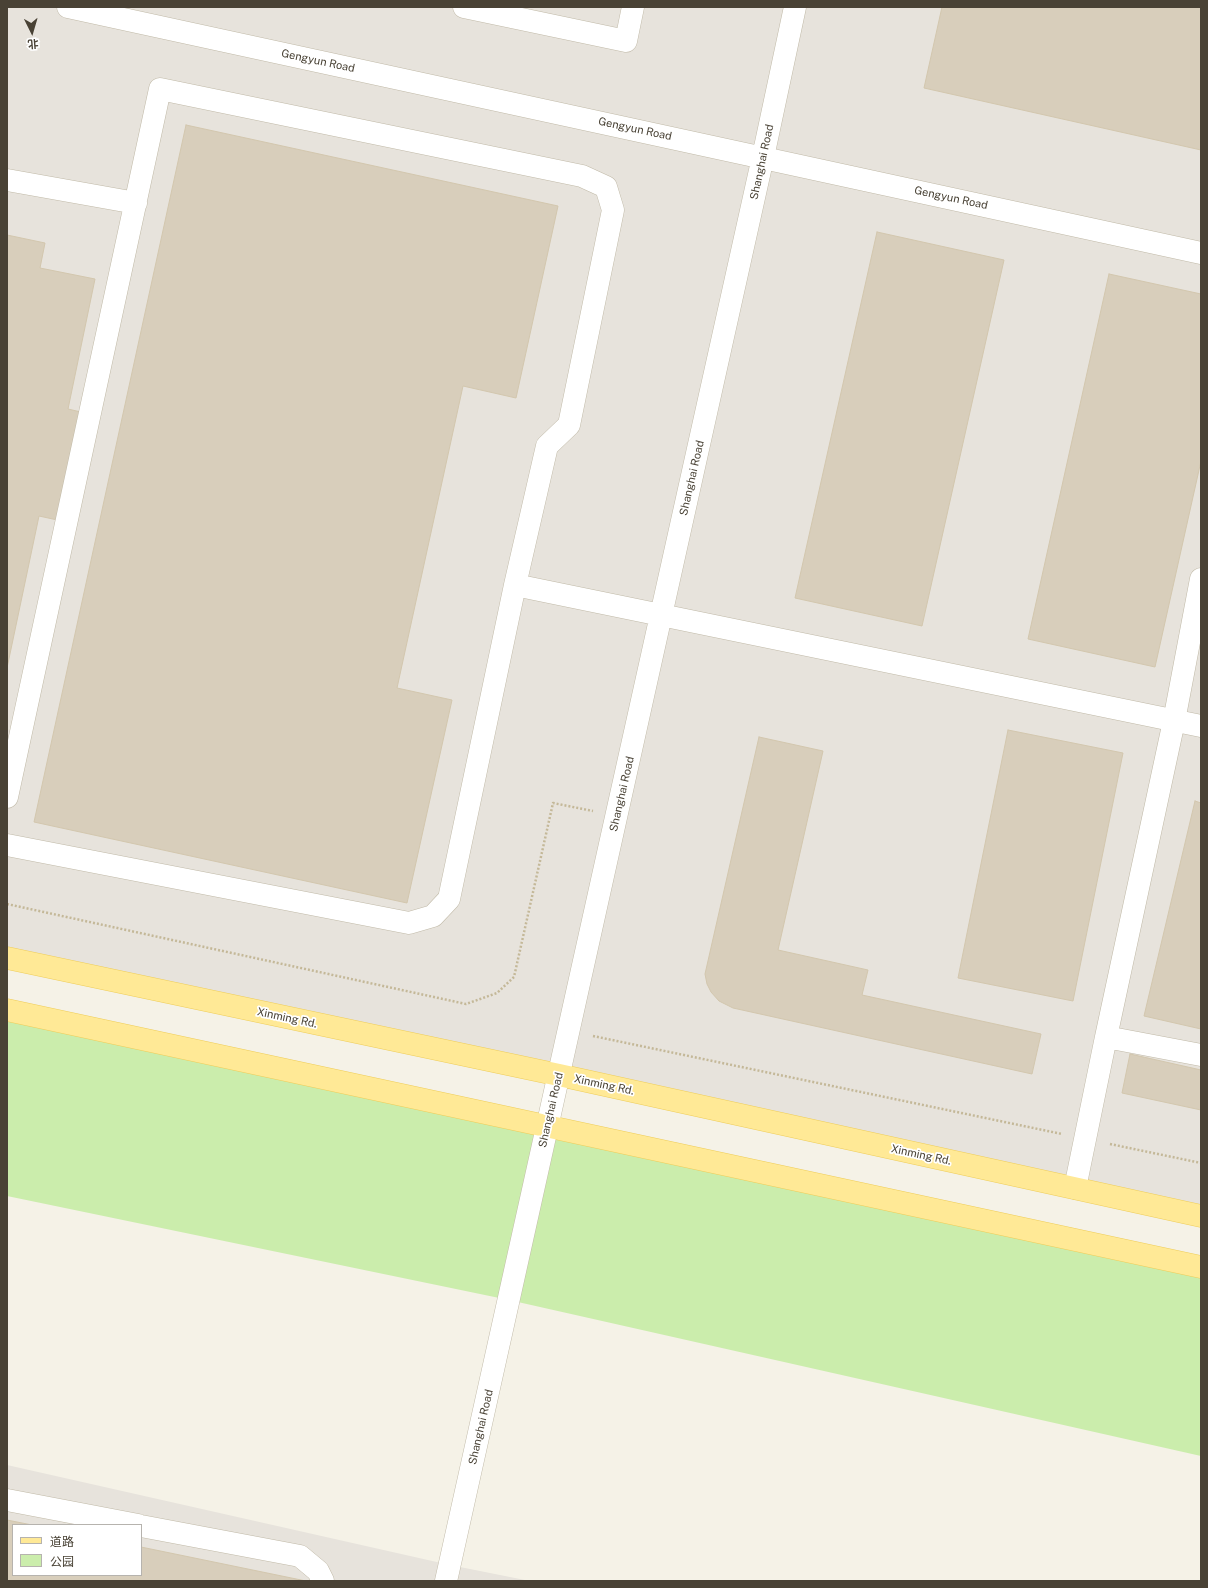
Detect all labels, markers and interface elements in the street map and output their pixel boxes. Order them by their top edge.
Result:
north arrow [12,12,52,52]
text: 北 [27,37,39,50]
street label: Gengyun Road [280,47,356,75]
street label: Gengyun Road [597,115,673,143]
street label: Shanghai Road [748,123,776,201]
street label: Gengyun Road [913,184,989,212]
street label: Shanghai Road [677,439,707,517]
street label: Shanghai Road [607,755,637,833]
street label: Xinming Rd. [256,1005,318,1031]
street label: Shanghai Road [536,1071,566,1149]
street label: Xinming Rd. [573,1072,635,1098]
street label: Xinming Rd. [890,1142,952,1168]
street label: Shanghai Road [466,1388,496,1466]
legend [12,1524,142,1576]
text: 道路 [50,1535,74,1549]
text: 公园 [50,1555,74,1569]

